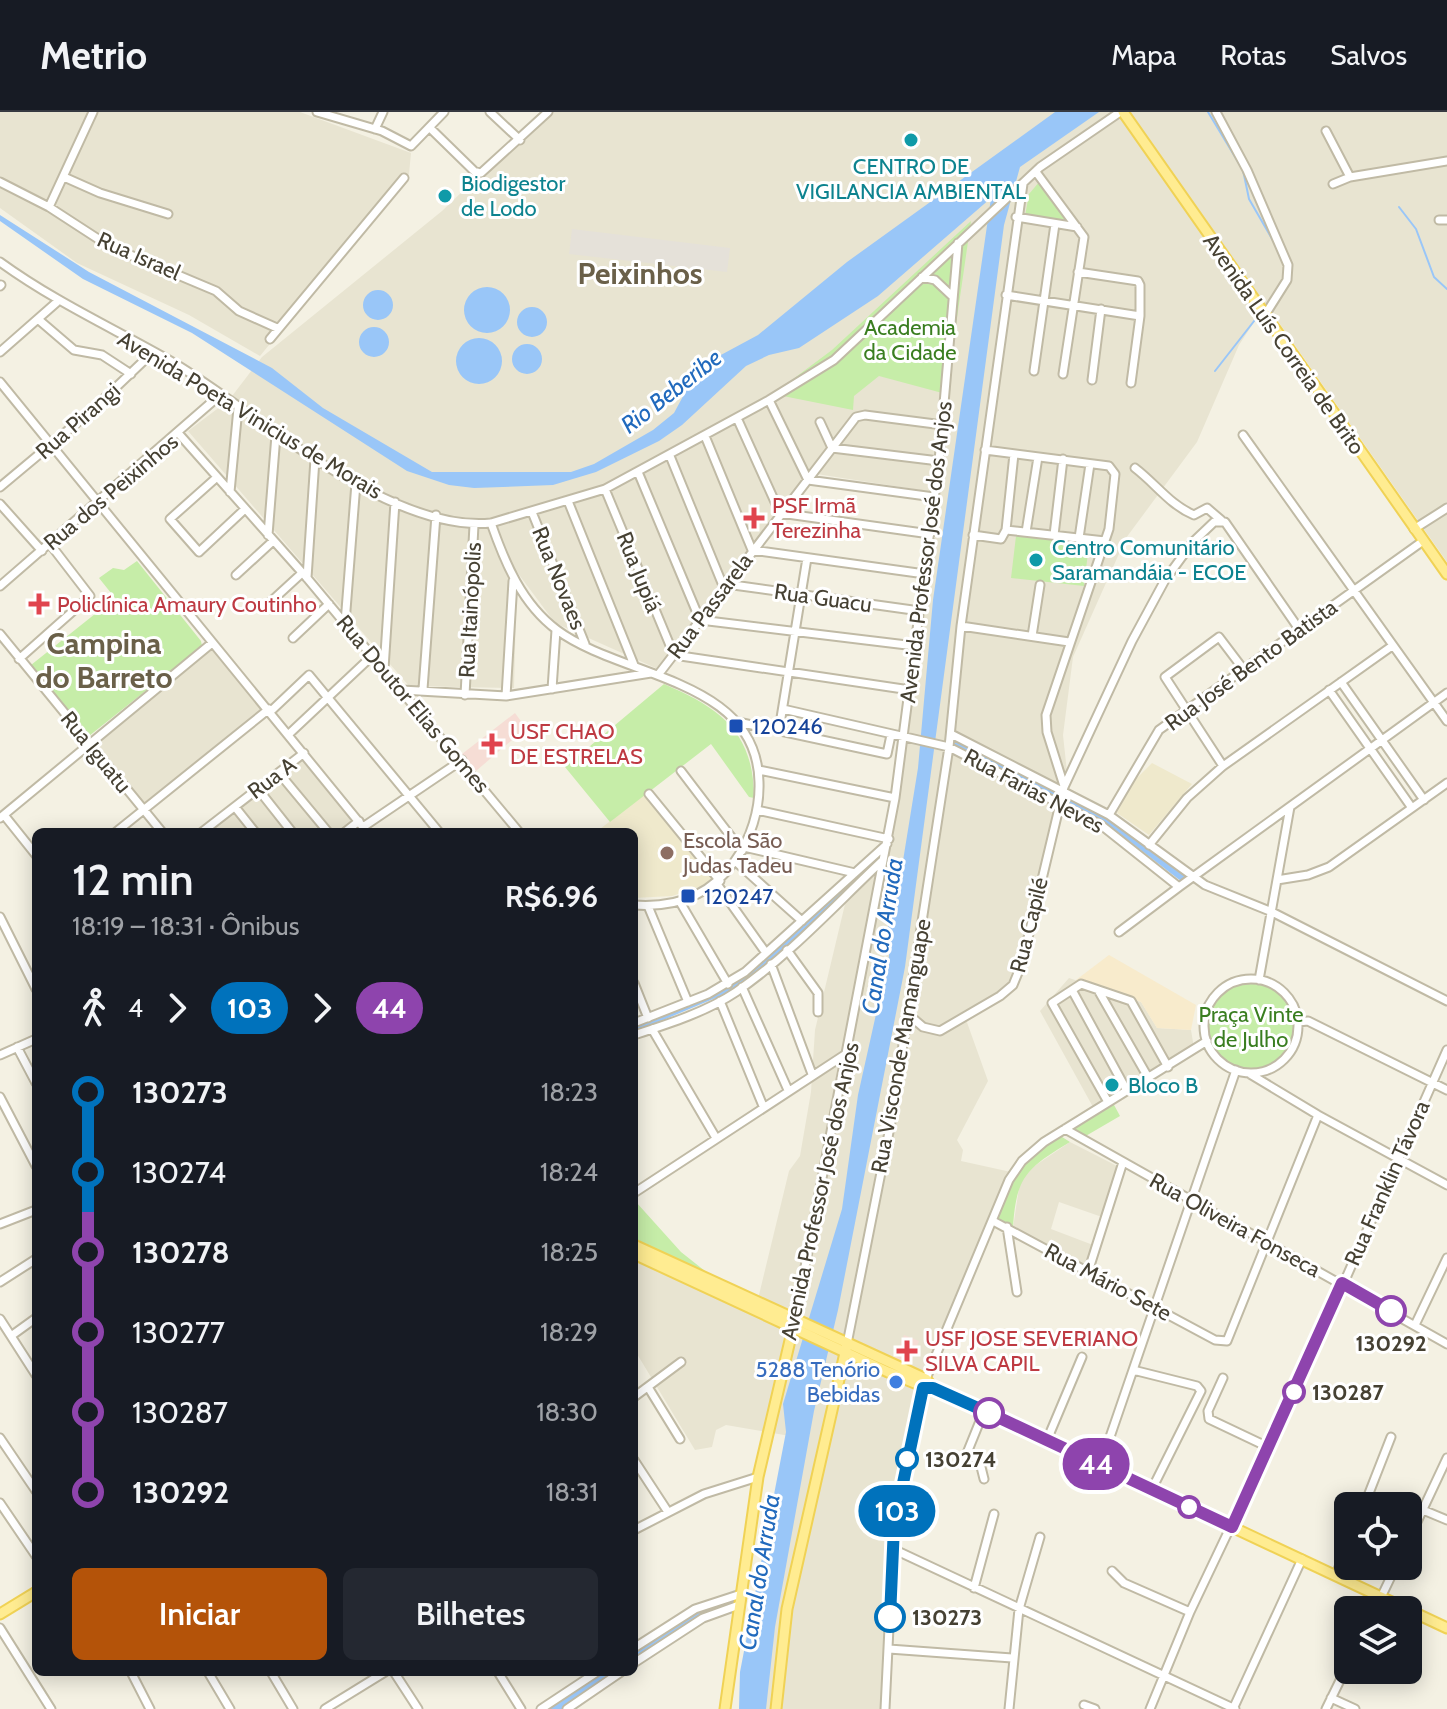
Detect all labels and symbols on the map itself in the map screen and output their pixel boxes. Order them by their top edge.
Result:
marker: CENTRO DE VIGILANCIA AMBIENTAL [902,131,920,149]
place label: CENTRO DE VIGILANCIA AMBIENTAL [796,153,1026,205]
place label: Biodigestor de Lodo [461,170,565,222]
marker: Biodigestor de Lodo [436,187,454,205]
street label: Rua Israel [93,226,186,287]
street label: Avenida Luís Correia de Brito [1197,228,1371,460]
district label: Peixinhos [578,255,702,292]
park label: Academia da Cidade [864,314,956,366]
street label: Avenida Poeta Vinicius de Morais [113,325,387,505]
water label: Rio Beberibe [615,343,727,439]
street label: Rua Pirangi [30,377,126,465]
street label: Avenida Professor José dos Anjos [894,400,958,704]
street label: Rua dos Peixinhos [38,428,184,556]
place label: PSF Irmã Terezinha [772,492,861,544]
marker: PSF Irmã Terezinha [743,507,765,529]
street label: Rua Novaes [526,523,592,633]
street label: Rua Jupiá [611,528,667,617]
place label: Centro Comunitário Saramandáia - ECOE [1052,534,1246,586]
street label: Rua Itainópolis [453,541,487,679]
street label: Rua Passarela [662,547,759,664]
marker: Centro Comunitário Saramandáia - ECOE [1027,551,1045,569]
street label: Rua Guacu [772,578,874,618]
place label: Policlínica Amaury Coutinho [57,591,317,618]
marker: Policlínica Amaury Coutinho [28,593,50,615]
street label: Rua José Bento Batista [1160,593,1343,737]
street label: Rua Doutor Elias Gomes [331,610,495,798]
district label: Campina do Barreto [35,625,173,696]
street label: Rua Iguatu [55,706,137,798]
place label: 120246 [752,713,823,740]
marker: 120246 [727,717,745,735]
place label: USF CHAO DE ESTRELAS [510,718,643,770]
marker: USF CHAO DE ESTRELAS [481,733,503,755]
street label: Rua Farias Neves [959,743,1109,839]
street label: Rua A [242,751,302,805]
place label: Escola São Judas Tadeu [682,827,793,879]
marker: Escola São Judas Tadeu [658,844,676,862]
water label: Canal do Arruda [855,856,909,1016]
street label: Rua Capilé [1004,874,1054,976]
place label: 120247 [704,883,773,910]
marker: 120247 [679,887,697,905]
street label: Rua Visconde Mamanguape [865,917,937,1175]
park label: Praça Vinte de Julho [1198,1001,1304,1053]
street label: Avenida Professor José dos Anjos [775,1040,865,1342]
place label: Bloco B [1128,1072,1198,1099]
marker: Bloco B [1103,1076,1121,1094]
street label: Rua Franklin Távora [1339,1096,1436,1270]
street label: Rua Oliveira Fonseca [1145,1167,1326,1283]
street label: Rua Mário Sete [1040,1237,1176,1327]
marker: 130292 [1376,1296,1406,1326]
place label: USF JOSE SEVERIANO SILVA CAPIL [925,1325,1138,1377]
place label: 130292 [1355,1330,1427,1357]
marker: USF JOSE SEVERIANO SILVA CAPIL [896,1340,918,1362]
place label: 5288 Tenório Bebidas [756,1356,880,1408]
marker: 5288 Tenório Bebidas [887,1373,905,1391]
place label: 130287 [1312,1379,1384,1406]
marker: 130287 [1283,1381,1305,1403]
unlabelled marker [974,1398,1004,1428]
line badge: 44 [1060,1438,1132,1490]
place label: 130274 [925,1446,996,1473]
marker: 130274 [896,1448,918,1470]
line badge: 103 [851,1485,943,1537]
water label: Canal do Arruda [732,1492,786,1652]
unlabelled marker [1178,1496,1200,1518]
marker: 130273 [875,1602,905,1632]
place label: 130273 [912,1604,982,1631]

